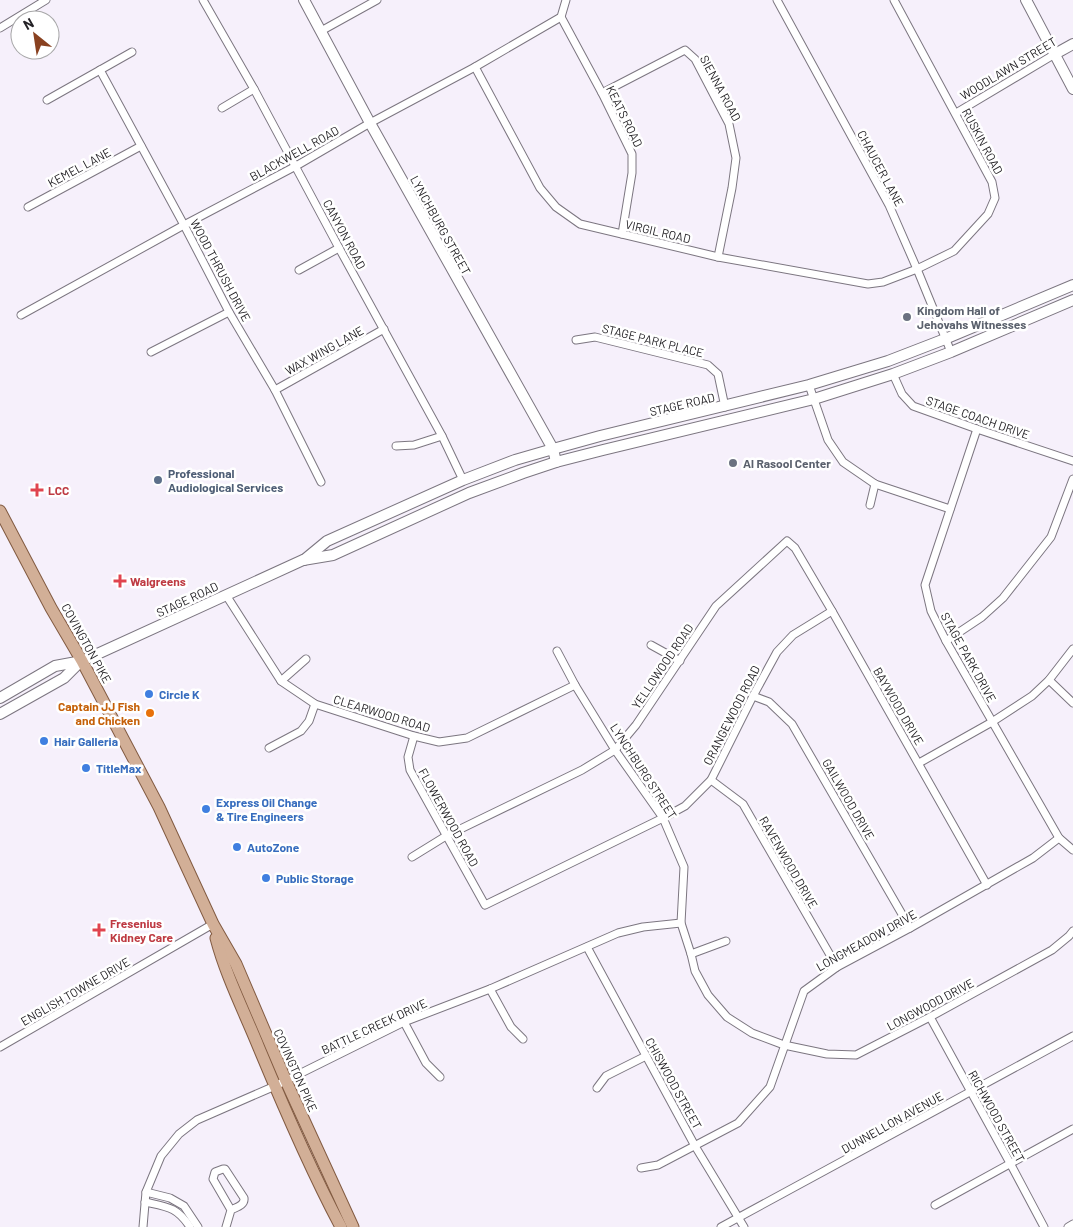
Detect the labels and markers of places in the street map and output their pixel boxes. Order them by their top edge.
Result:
place label: Kingdom Hall of Jehovahs Witnesses [917,303,1026,331]
marker: Kingdom Hall of Jehovahs Witnesses [901,311,913,323]
place label: Al Rasool Center [743,456,831,470]
marker: Al Rasool Center [727,457,739,469]
place label: Professional Audiological Services [168,466,283,494]
marker: Professional Audiological Services [152,474,164,486]
marker: LCC [30,483,44,497]
place label: LCC [48,483,69,497]
place label: Walgreens [130,574,186,588]
marker: Walgreens [114,575,126,587]
place label: Circle K [159,687,200,701]
marker: Circle K [143,688,155,700]
place label: Captain JJ Fish and Chicken [58,699,140,727]
marker: Captain JJ Fish and Chicken [144,707,156,719]
place label: Hair Galleria [54,734,118,748]
marker: Hair Galleria [38,735,50,747]
place label: TitleMax [96,761,142,775]
marker: TitleMax [80,762,92,774]
place label: Express Oil Change & Tire Engineers [216,795,318,823]
marker: Express Oil Change & Tire Engineers [200,803,212,815]
place label: AutoZone [247,840,300,854]
marker: AutoZone [231,841,243,853]
place label: Public Storage [276,871,354,885]
marker: Public Storage [260,872,272,884]
place label: Fresenius Kidney Care [110,916,174,944]
marker: Fresenius Kidney Care [92,923,106,937]

